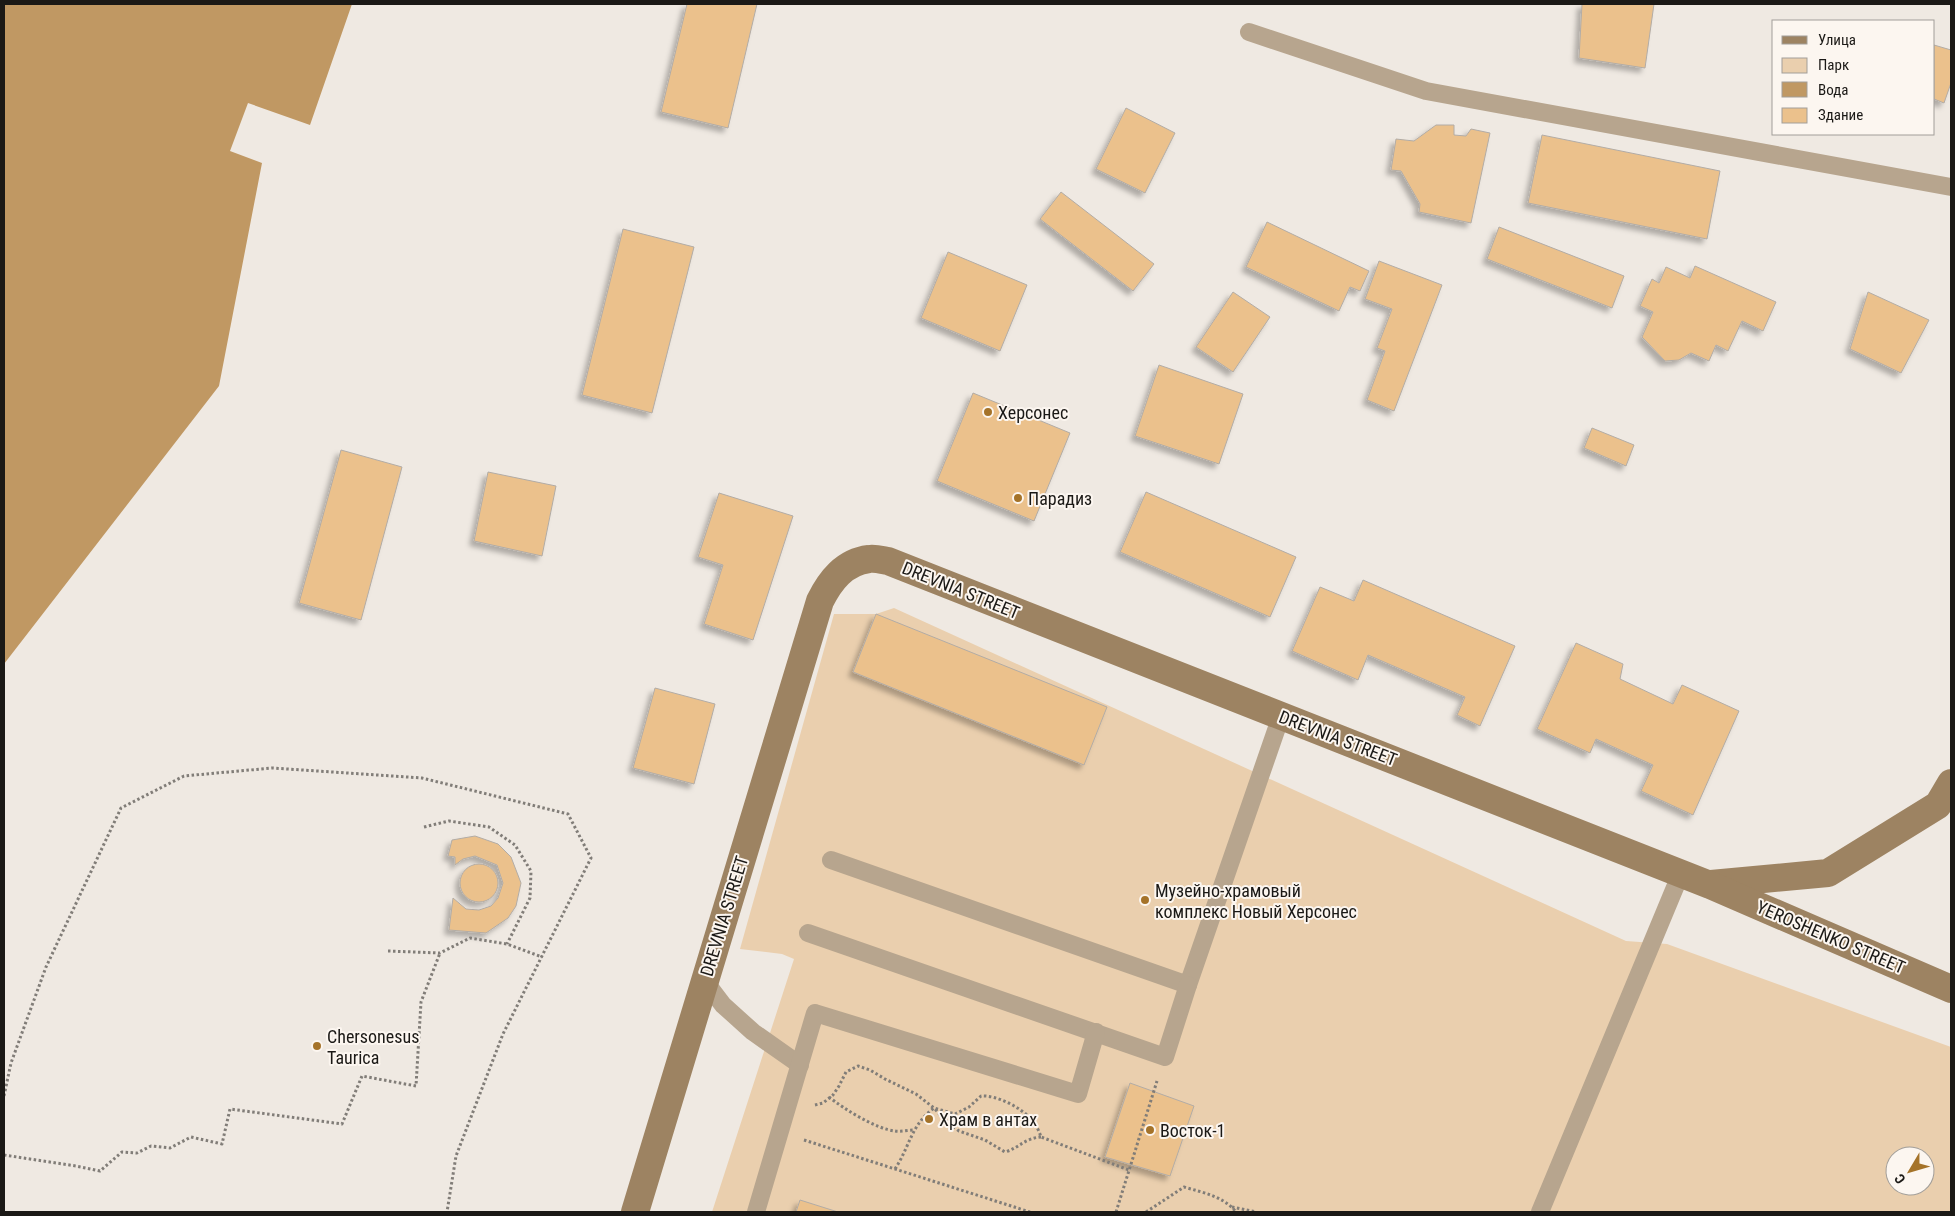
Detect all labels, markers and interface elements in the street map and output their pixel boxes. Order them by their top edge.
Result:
legend [1772,20,1935,135]
text: Улица [1818,31,1856,49]
text: Парк [1818,56,1849,74]
text: Вода [1818,81,1848,99]
text: Здание [1818,106,1863,124]
place label: Херсонес [998,402,1068,423]
marker: Херсонес [982,406,994,418]
place label: Парадиз [1028,488,1092,509]
marker: Парадиз [1012,492,1024,504]
street label: DREVNIA STREET [899,557,1023,623]
street label: DREVNIA STREET [1276,706,1400,770]
street label: DREVNIA STREET [696,853,752,979]
place label: Музейно-храмовый комплекс Новый Херсонес [1155,880,1357,922]
marker: Музейно-храмовый комплекс Новый Херсонес [1139,894,1151,906]
street label: YEROSHENKO STREET [1753,896,1909,978]
place label: Chersonesus Taurica [327,1026,419,1068]
marker: Chersonesus Taurica [311,1040,323,1052]
place label: Храм в антах [939,1109,1037,1130]
marker: Храм в антах [923,1113,935,1125]
place label: Восток-1 [1160,1120,1226,1141]
marker: Восток-1 [1144,1124,1156,1136]
north arrow [1885,1146,1935,1196]
text: С [1891,1171,1909,1187]

